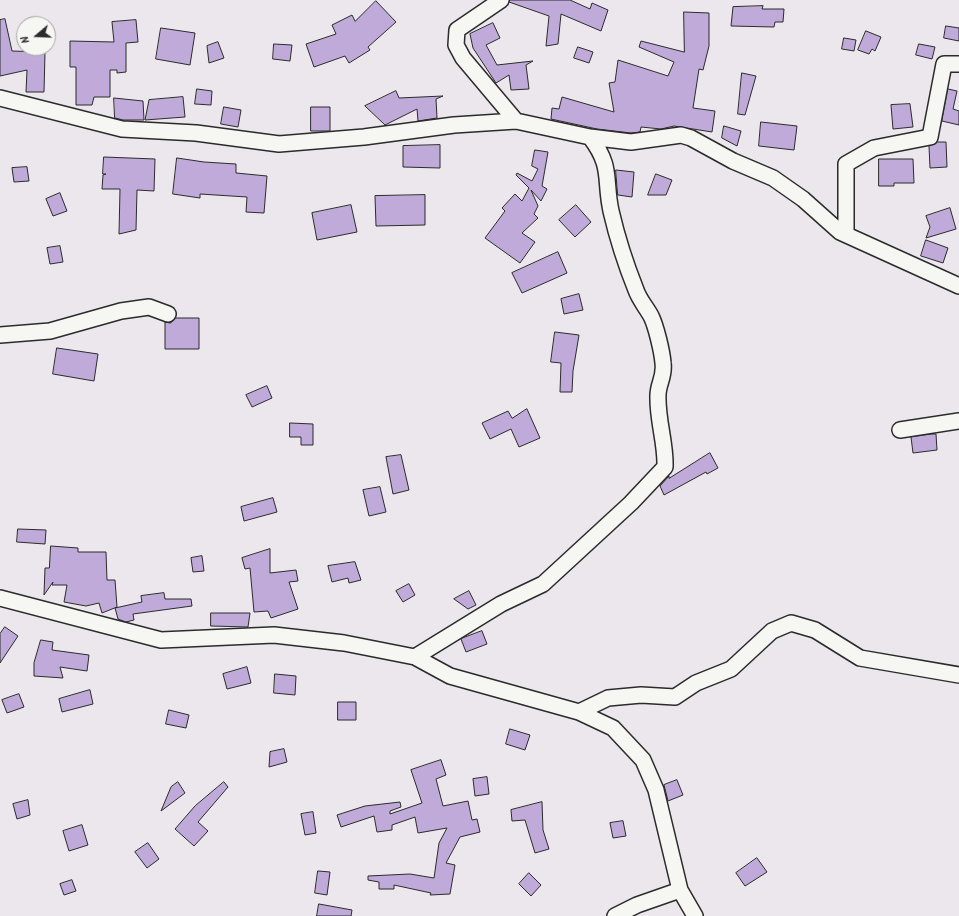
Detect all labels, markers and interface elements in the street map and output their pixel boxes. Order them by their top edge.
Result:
north arrow [16,16,56,56]
text: N [16,33,35,46]

